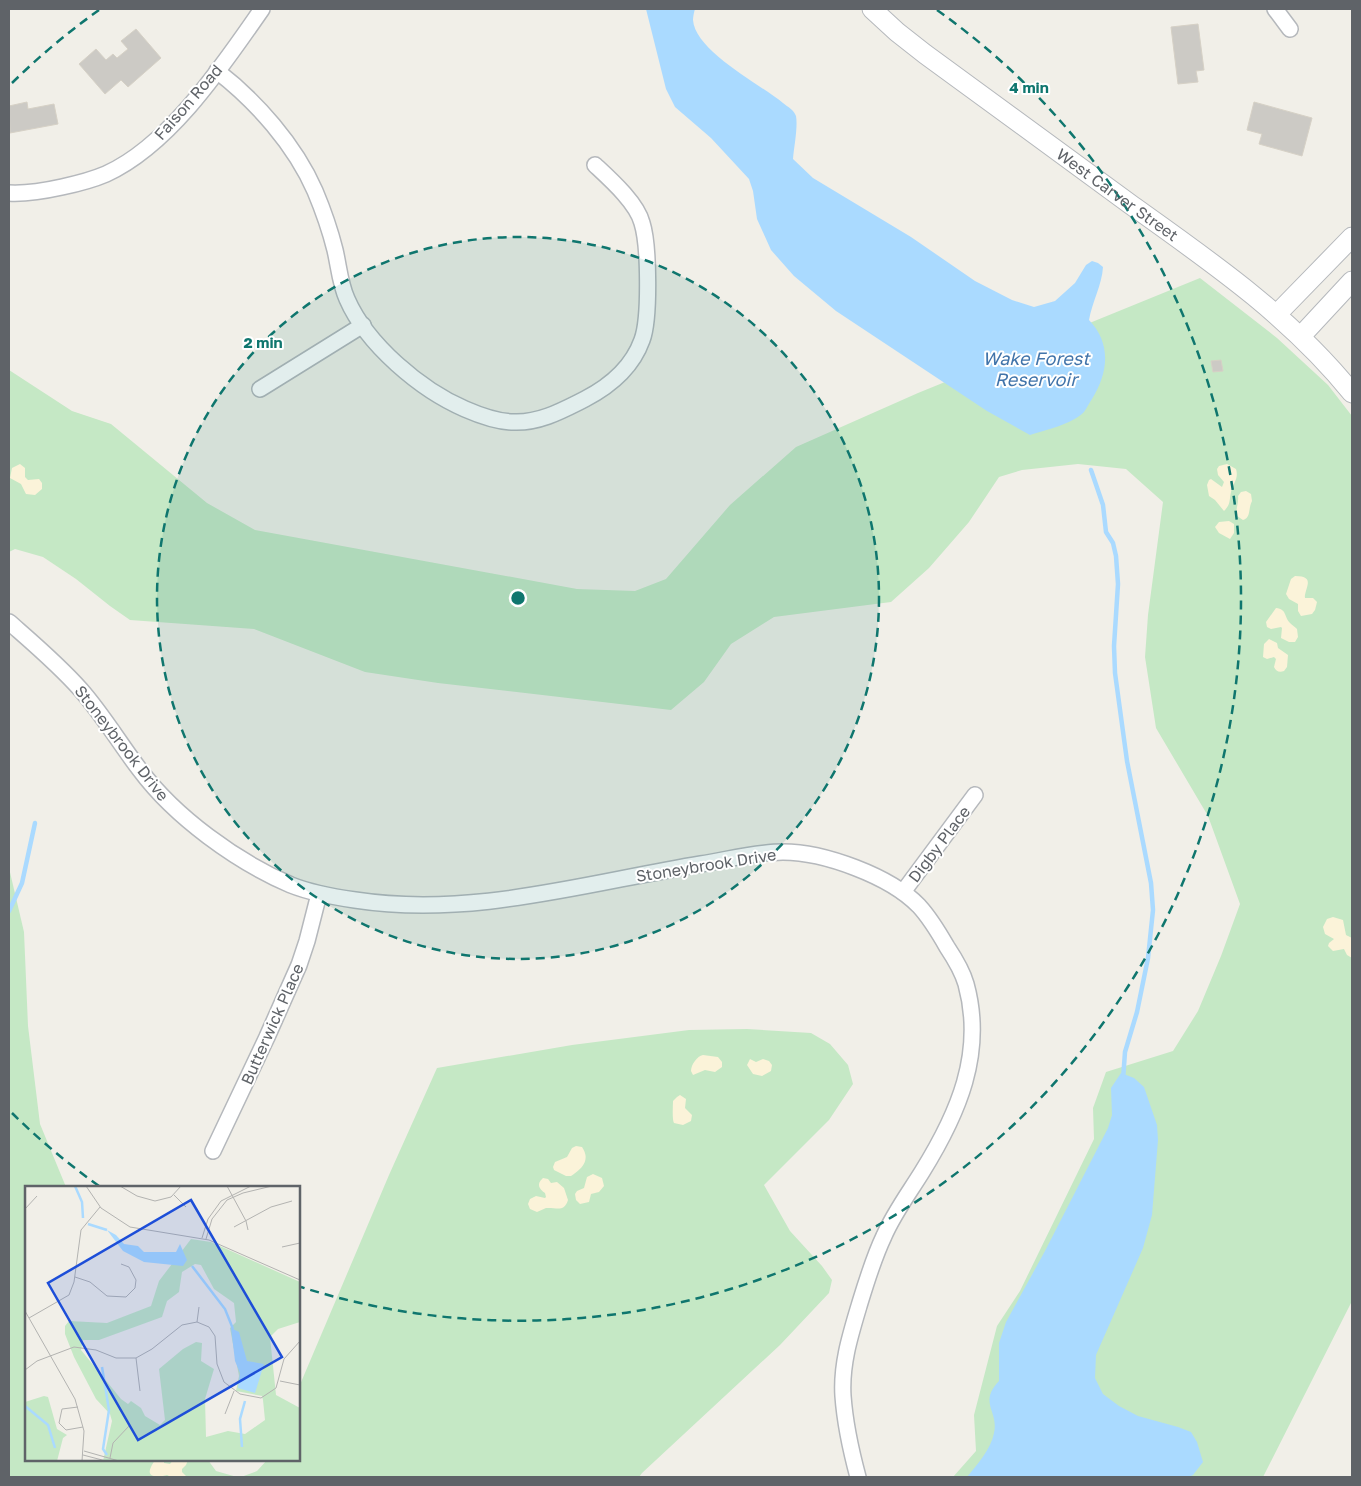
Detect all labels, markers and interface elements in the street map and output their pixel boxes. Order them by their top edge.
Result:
street label: Faison Road [150,60,226,144]
text: 4 min [1009,78,1049,96]
street label: West Carver Street [1053,144,1182,245]
text: 2 min [243,333,283,351]
water label: Wake Forest Reservoir [983,347,1091,390]
centre of rings [509,589,527,607]
street label: Stoneybrook Drive [71,681,173,805]
street label: Digby Place [904,802,974,886]
street label: Stoneybrook Drive [635,844,777,886]
street label: Butterwick Place [236,960,308,1088]
inset map [25,1186,300,1461]

